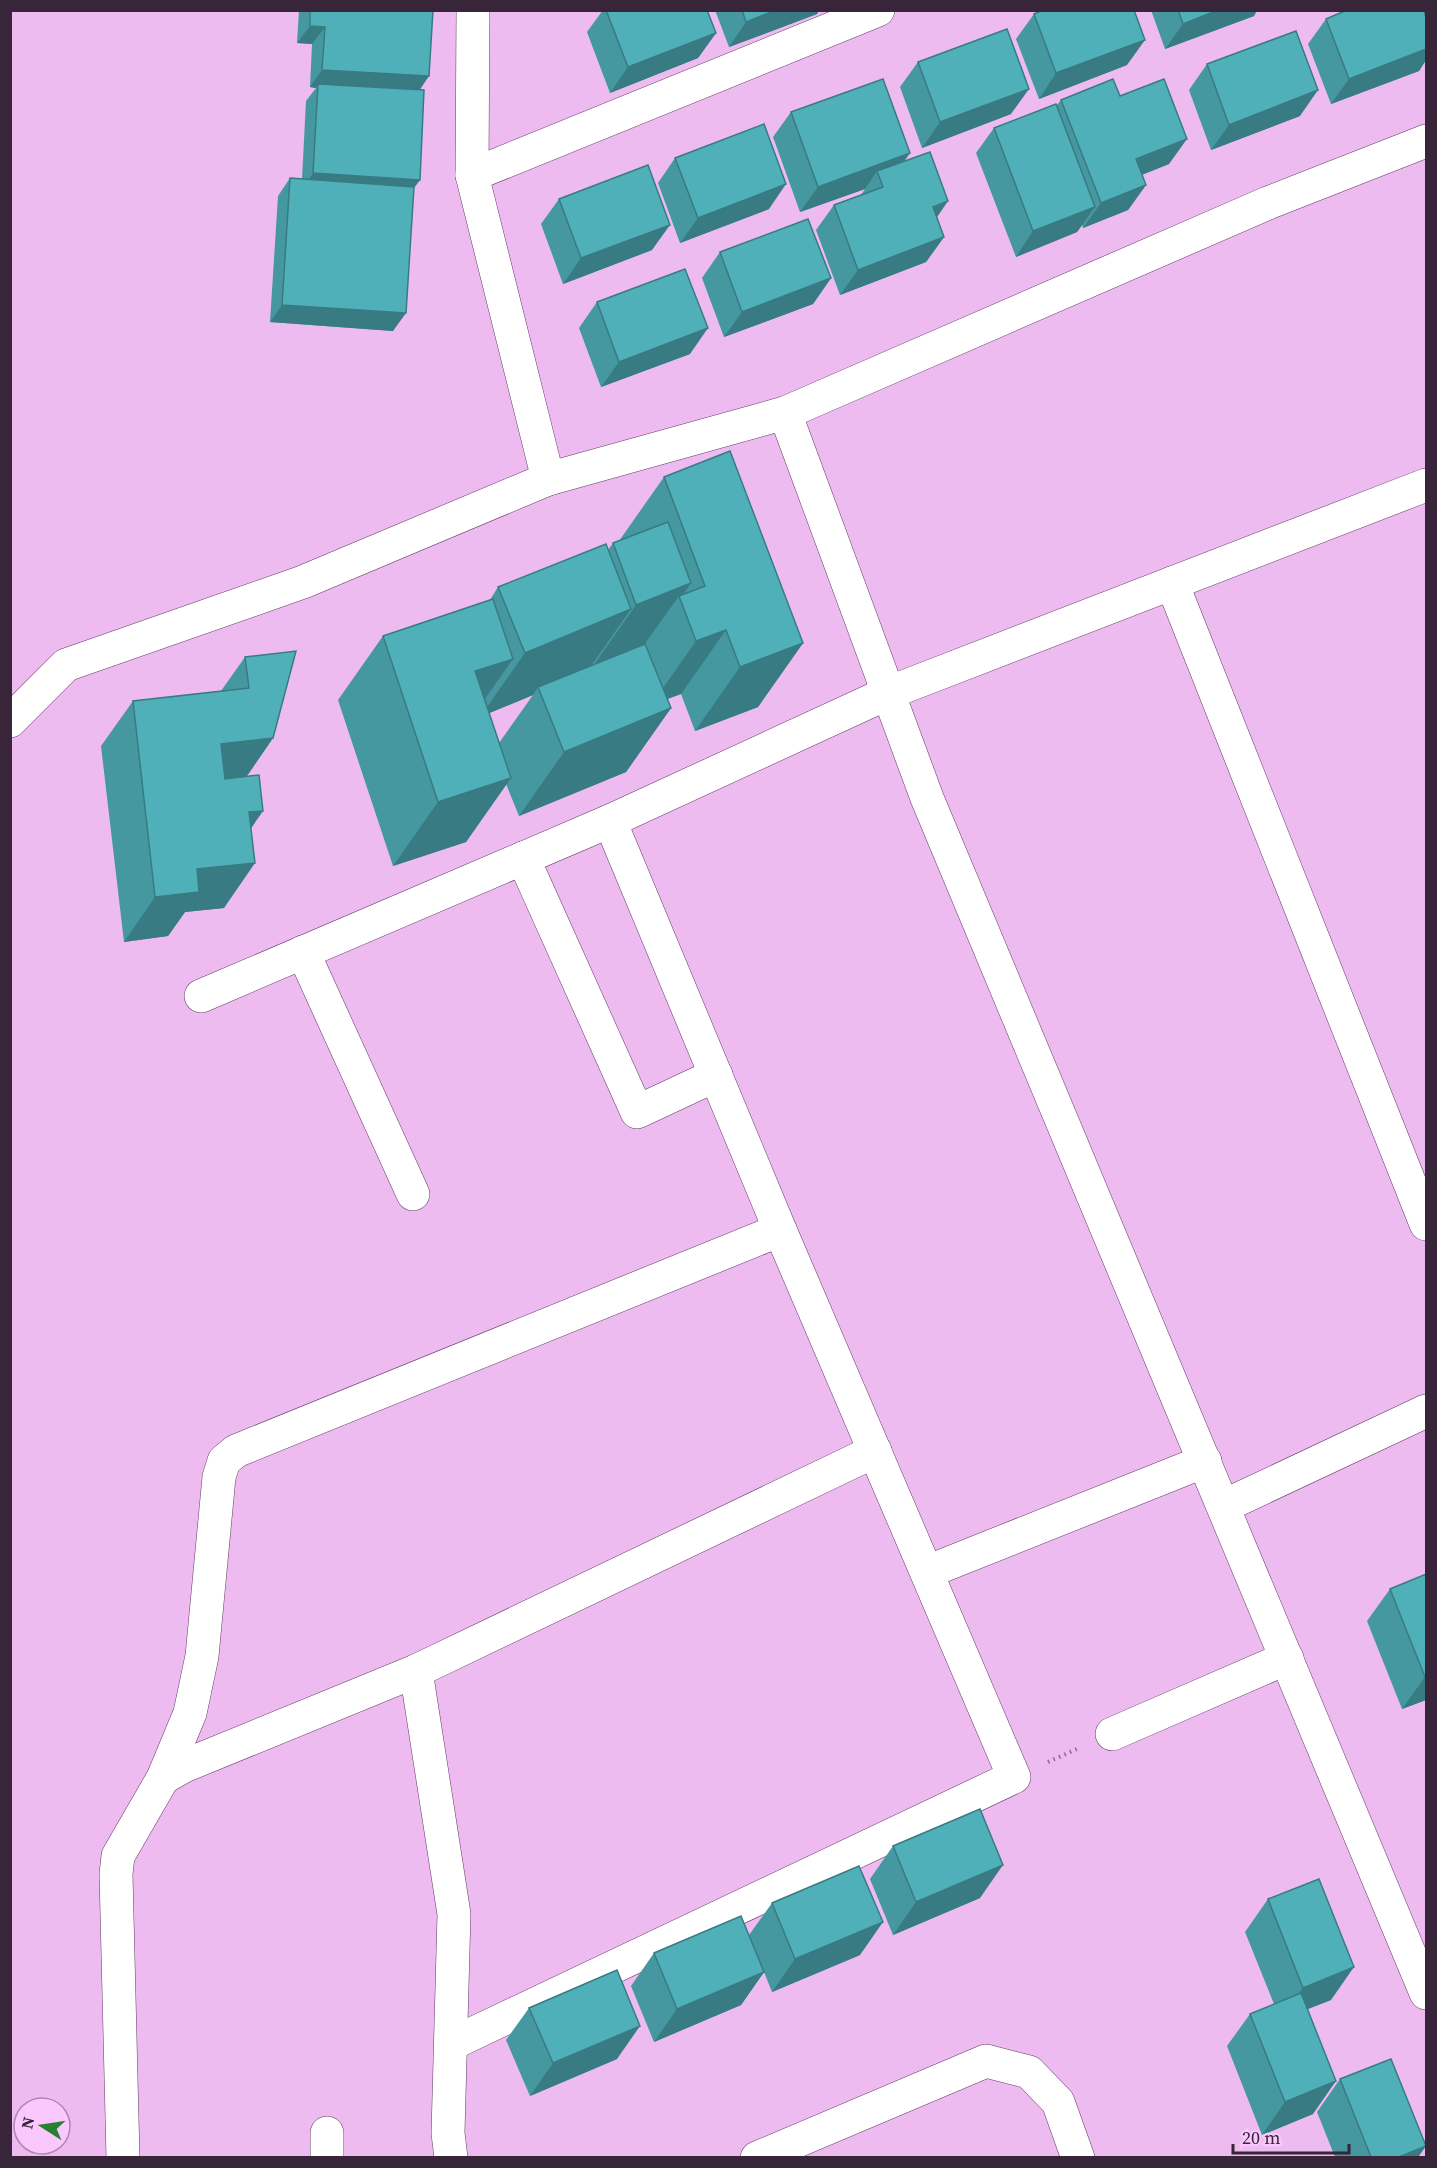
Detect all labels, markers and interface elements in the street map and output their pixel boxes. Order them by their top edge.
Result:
north arrow [12,2096,72,2156]
text: N [15,2115,39,2131]
scale bar [1233,2117,1348,2155]
text: 20 m [1242,2125,1280,2150]

